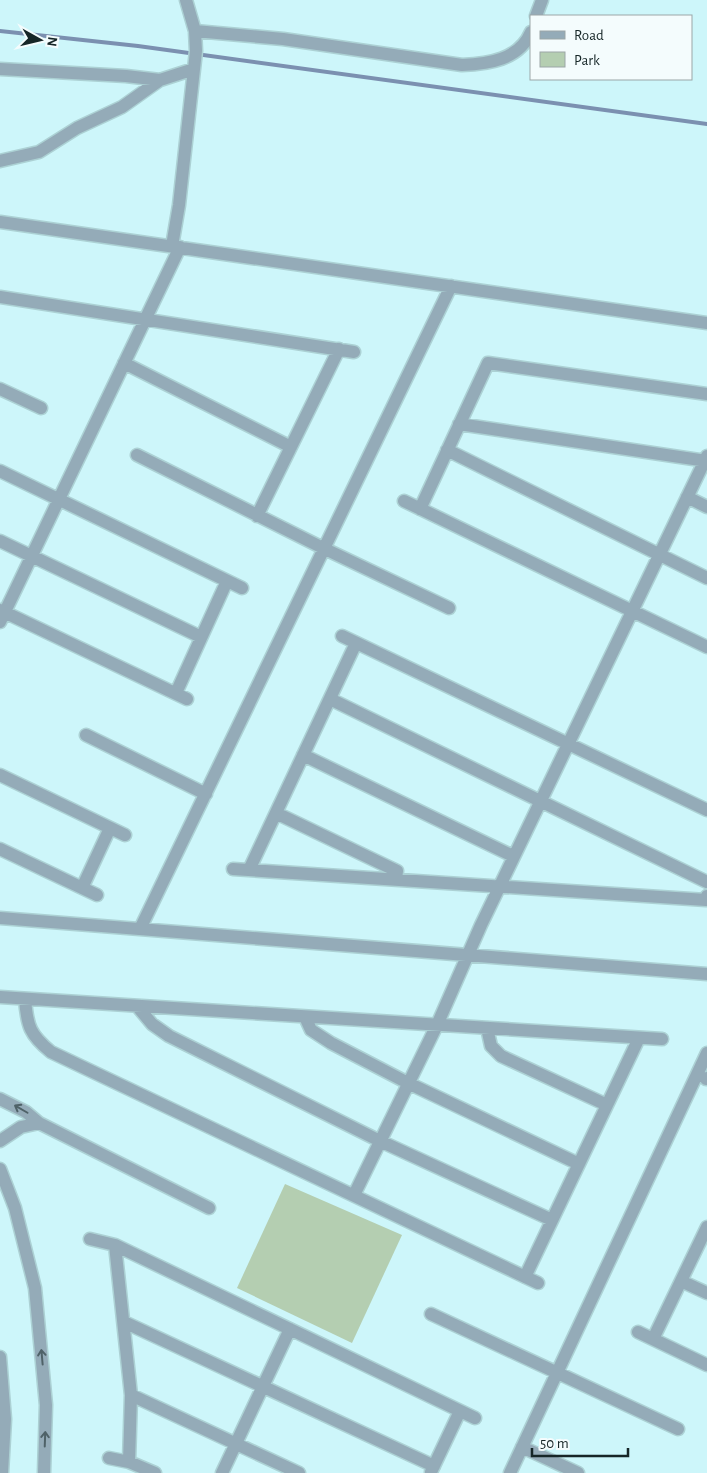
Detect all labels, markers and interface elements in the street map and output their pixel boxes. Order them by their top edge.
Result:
north arrow [15,15,65,65]
legend [530,15,692,80]
text: Road [574,28,604,43]
text: N [44,36,59,47]
text: Park [574,53,600,68]
one-way arrow [13,1104,28,1114]
one-way arrow [37,1349,46,1365]
scale bar [532,1426,628,1458]
one-way arrow [40,1431,50,1448]
text: 50 m [540,1436,569,1451]

